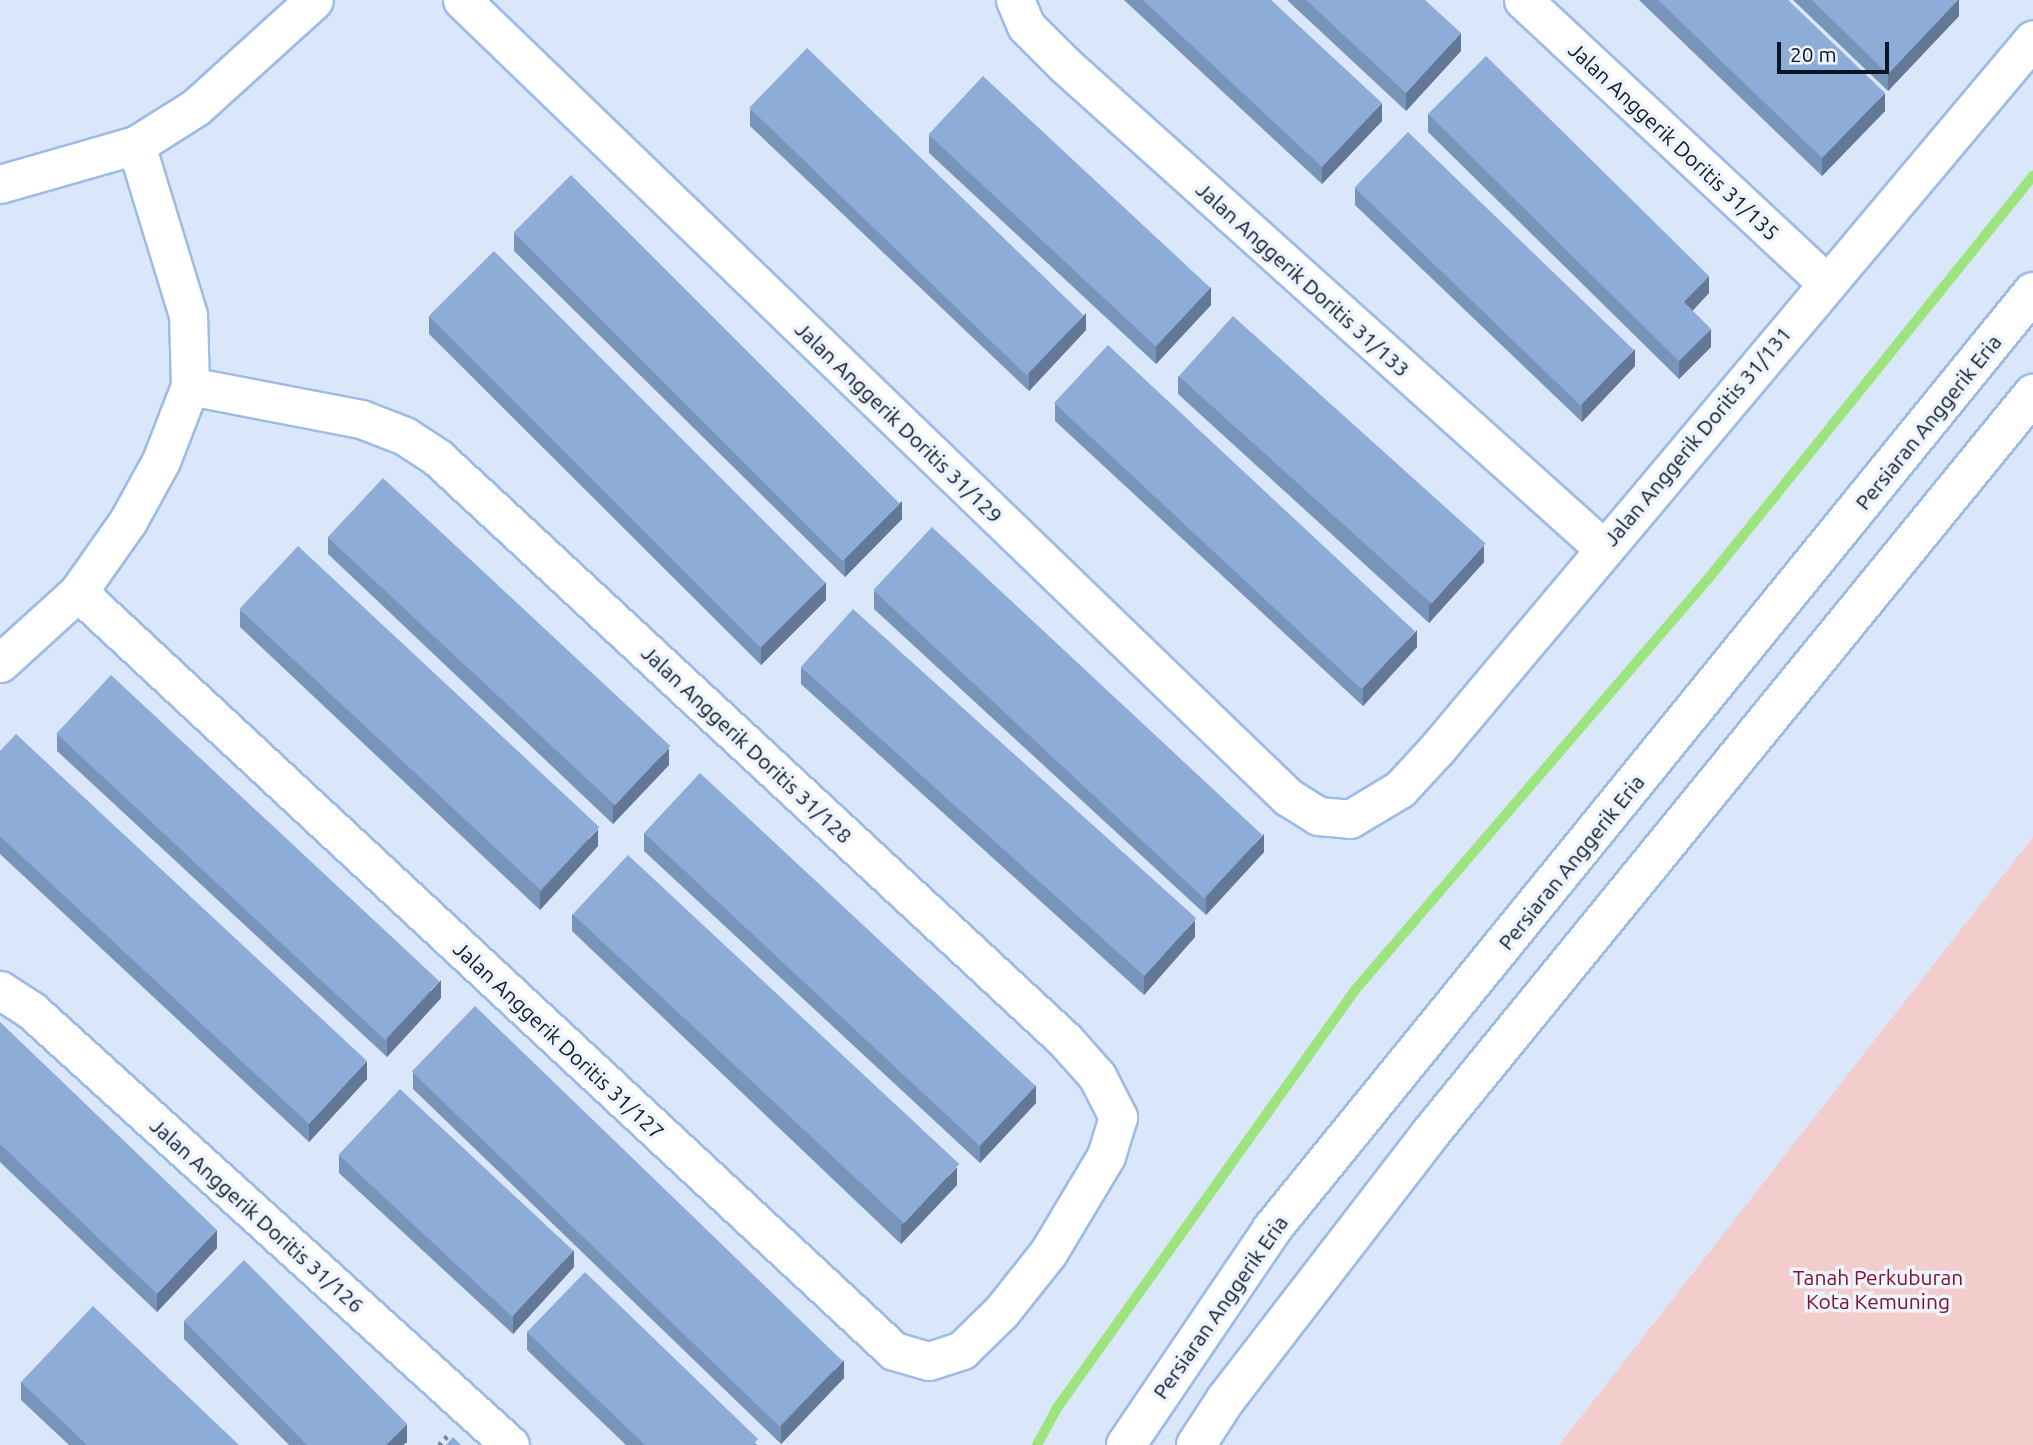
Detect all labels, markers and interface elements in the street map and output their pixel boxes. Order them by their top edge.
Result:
scale bar [1781,28,1893,72]
street label: Jalan Anggerik Doritis 31/135 [1564,37,1784,245]
text: 20 m [1790,42,1837,66]
street label: Jalan Anggerik Doritis 31/133 [1191,176,1415,382]
street label: Jalan Anggerik Doritis 31/129 [790,316,1008,528]
street label: Jalan Anggerik Doritis 31/131 [1598,321,1796,551]
street label: Persiaran Anggerik Eria [1850,329,2006,515]
street label: Jalan Anggerik Doritis 31/128 [637,640,857,848]
street label: Persiaran Anggerik Eria [1493,769,1649,955]
street label: Jalan Anggerik Doritis 31/127 [449,936,669,1144]
street label: Jalan Anggerik Doritis 31/126 [145,1112,369,1318]
street label: Persiaran Anggerik Eria [1147,1211,1293,1403]
park label: Tanah Perkuburan Kota Kemuning [1793,1264,1963,1314]

